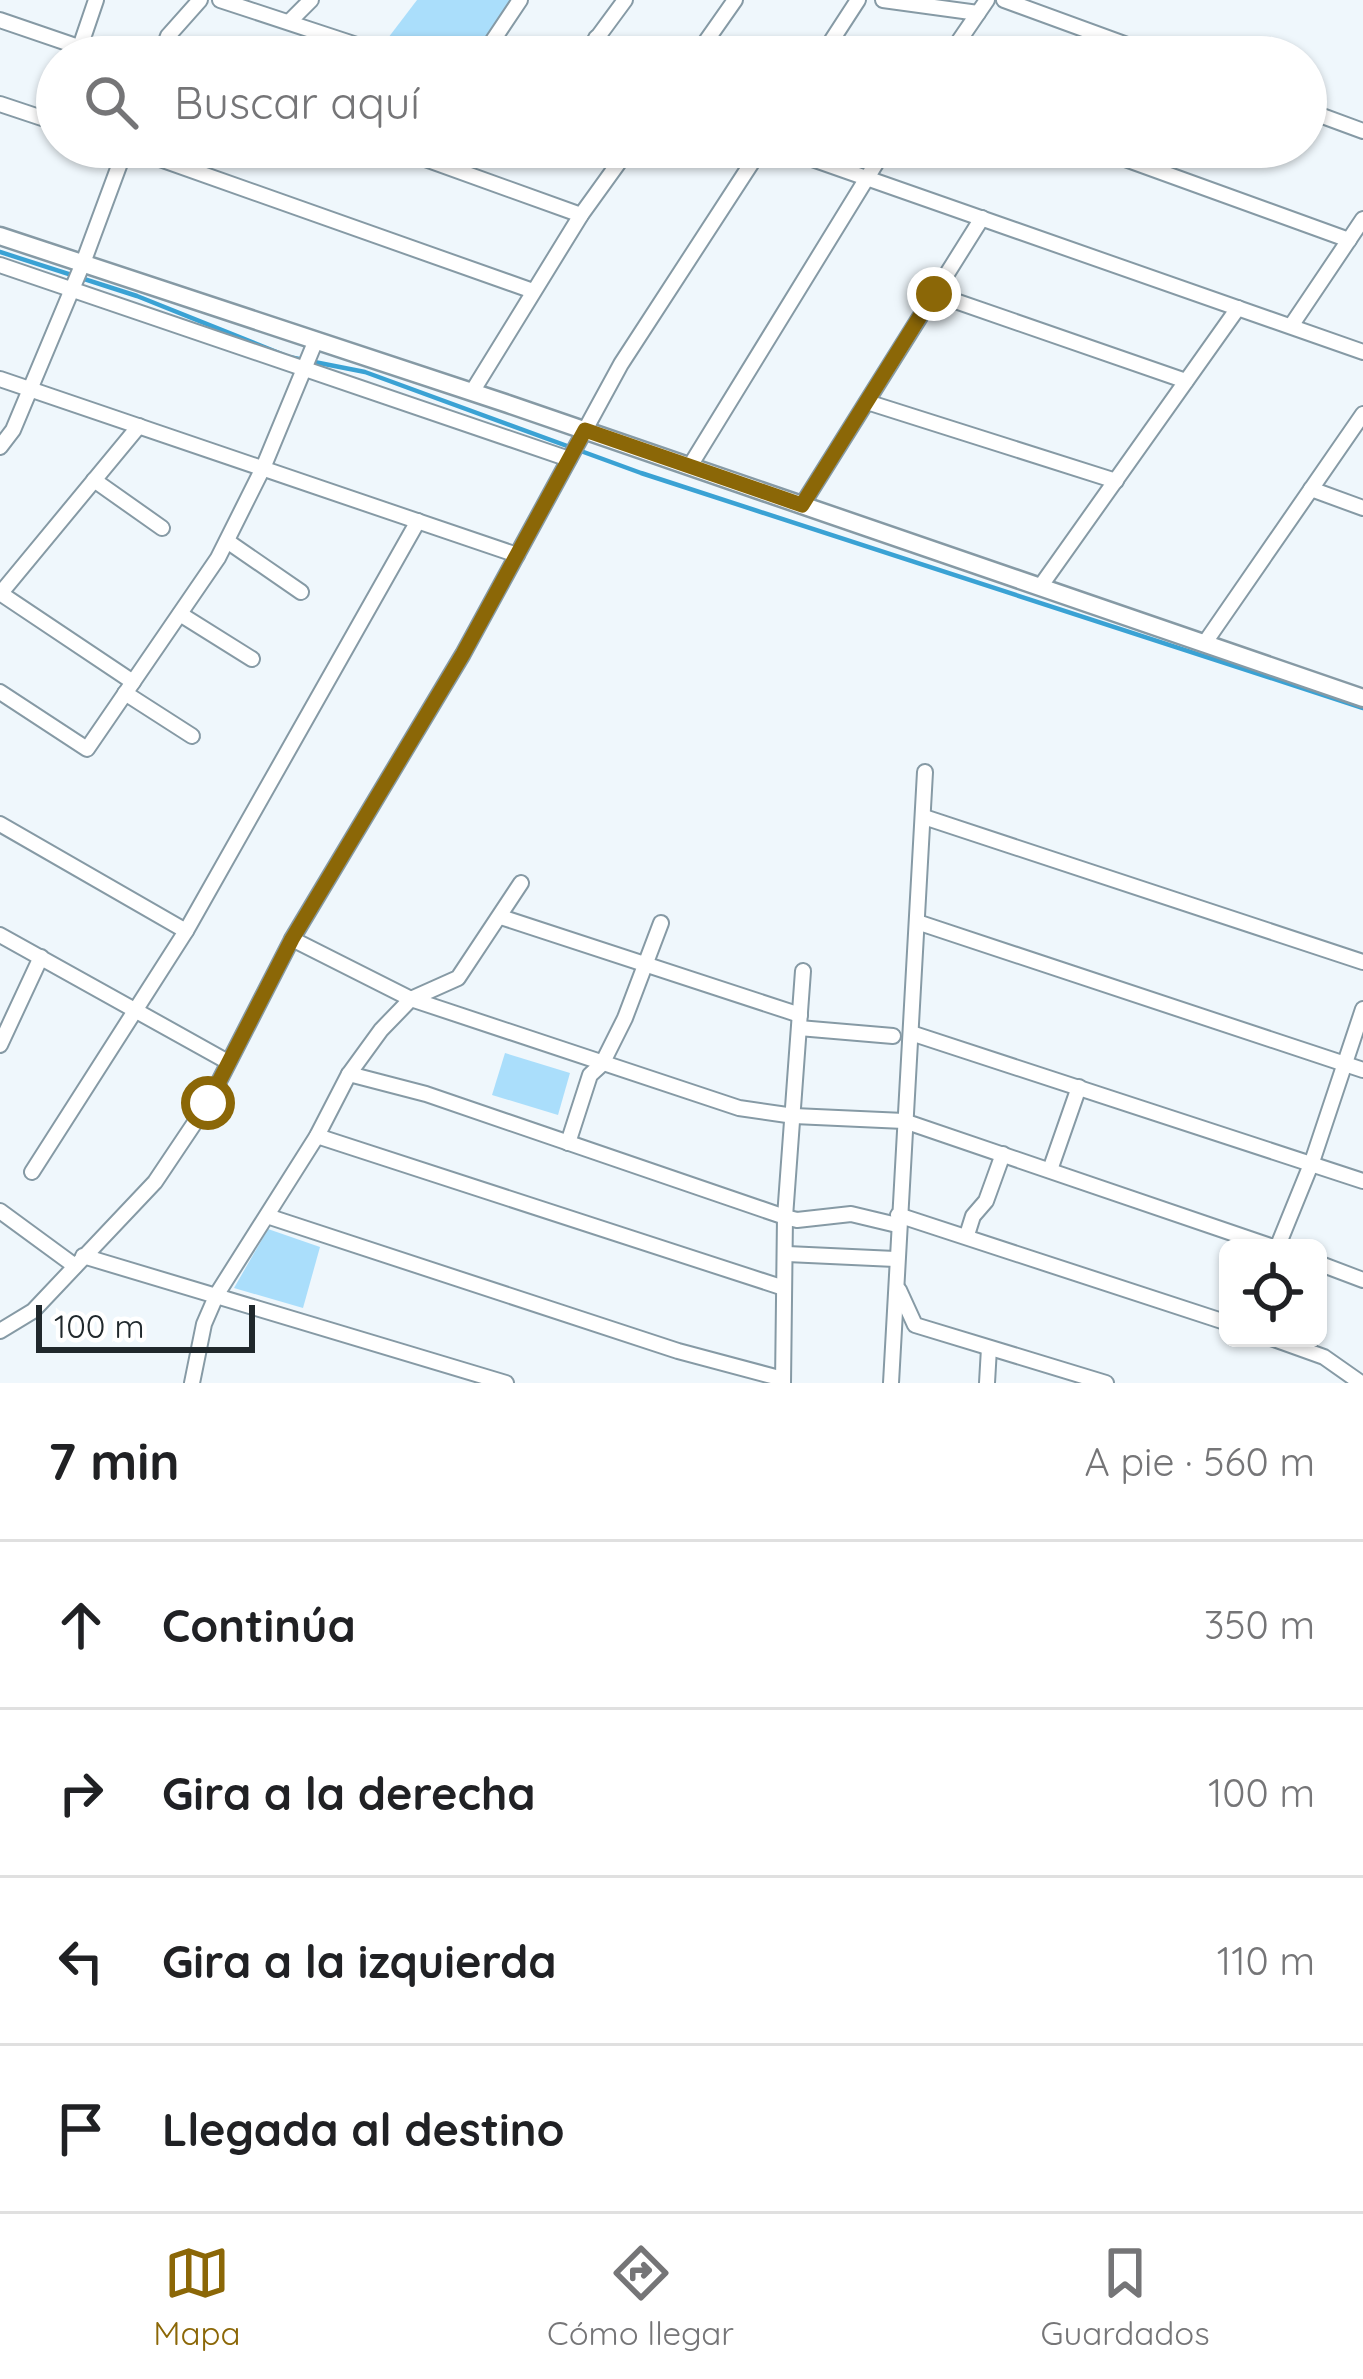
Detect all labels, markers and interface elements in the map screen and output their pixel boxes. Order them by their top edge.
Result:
search box [36,36,1327,168]
icon: search [78,69,144,135]
text: Buscar aquí [174,74,420,130]
route end [907,267,961,321]
route start [181,1076,235,1130]
map controls [1219,1239,1327,1347]
button: locate [1219,1239,1327,1347]
scale bar [36,1299,255,1352]
text: 100 m [54,1305,145,1346]
text: 7 min [48,1429,180,1493]
text: A pie · 560 m [1085,1437,1315,1486]
icon: ahead [48,1592,114,1658]
text: Continúa [162,1597,356,1653]
text: 350 m [1204,1600,1315,1649]
icon: right [48,1760,114,1826]
text: Gira a la derecha [162,1765,536,1821]
text: 100 m [1208,1768,1315,1817]
icon: left [48,1928,114,1994]
text: Gira a la izquierda [162,1933,557,1989]
text: 110 m [1217,1936,1315,1985]
icon: arrive [48,2096,114,2162]
text: Llegada al destino [162,2101,565,2157]
tab: Mapa [153,2240,241,2353]
tab: Cómo llegar [547,2240,734,2353]
tab: Guardados [1041,2240,1210,2353]

